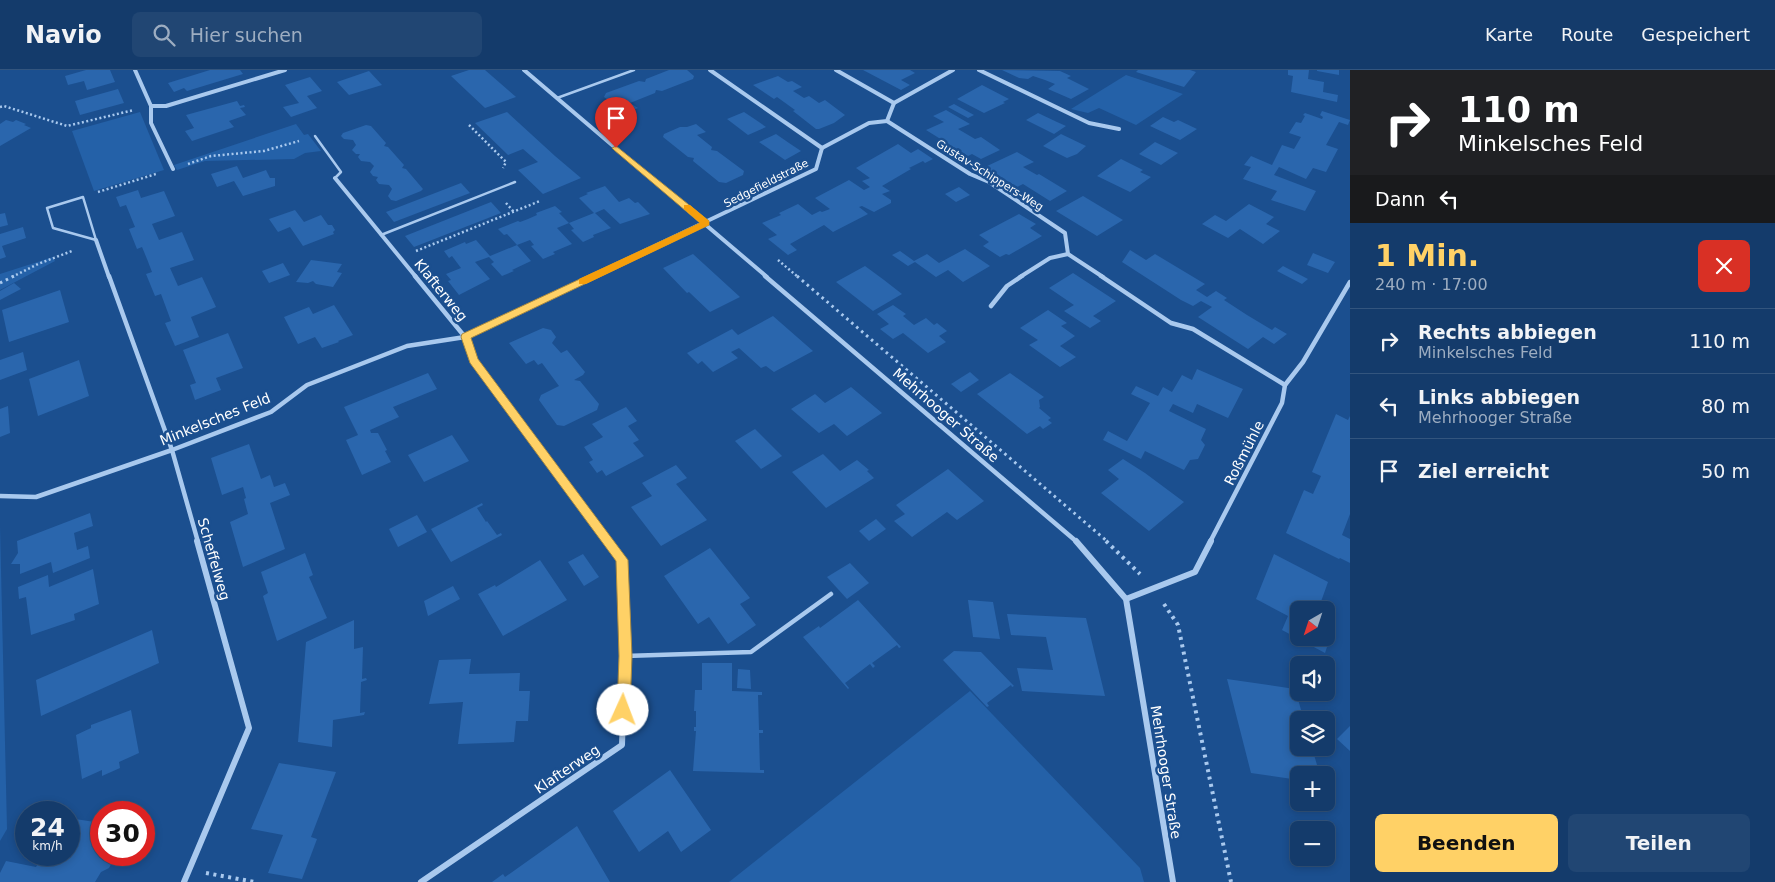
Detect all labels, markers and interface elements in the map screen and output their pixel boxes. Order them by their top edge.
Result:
search box [132,12,482,57]
text: Navio [25,21,102,49]
icon: search [150,21,178,49]
text: Hier suchen [190,24,303,46]
text: Karte [1485,24,1533,45]
text: Route [1561,24,1613,45]
text: Gespeichert [1641,24,1750,45]
icon: right [1375,90,1440,155]
text: 110 m [1458,90,1580,130]
pin [595,97,637,148]
icon: arrive [602,104,630,132]
text: Minkelsches Feld [1458,131,1643,156]
street label: Gustav-Schippers-Weg [934,137,1046,214]
street label: Sedgefieldstraße [722,156,811,210]
icon: left [1435,185,1463,213]
text: Dann [1375,188,1425,210]
text: 1 Min. [1375,238,1479,273]
button: close [1698,240,1750,292]
street label: Klafterweg [411,256,471,324]
text: 240 m · 17:00 [1375,275,1488,294]
text: Rechts abbiegen [1418,321,1597,343]
icon: right [1375,327,1403,355]
text: 110 m [1689,330,1750,352]
text: Minkelsches Feld [1418,343,1553,362]
street label: Mehrhooger Straße [890,365,1002,465]
text: Links abbiegen [1418,386,1580,408]
street label: Minkelsches Feld [157,390,273,448]
icon: left [1375,392,1403,420]
text: 80 m [1701,395,1750,417]
text: Mehrhooger Straße [1418,408,1572,427]
street label: Roßmühle [1221,418,1267,488]
icon: arrive [1375,457,1403,485]
text: Ziel erreicht [1418,460,1549,482]
text: 50 m [1701,460,1750,482]
street label: Scheffelweg [195,516,233,602]
north arrow [1290,601,1335,646]
map controls [1290,601,1335,866]
button: sound [1290,656,1335,701]
position arrow [596,683,648,735]
street label: Mehrhooger Straße [1148,704,1184,840]
button: layers [1290,711,1335,756]
street label: Klafterweg [531,741,603,797]
button: + [1290,766,1335,811]
speed limit sign: 30 [90,801,155,866]
text: 24 [30,813,65,842]
button: Beenden [1375,814,1558,872]
button: Teilen [1568,814,1750,872]
button: − [1290,821,1335,866]
text: km/h [32,839,63,853]

